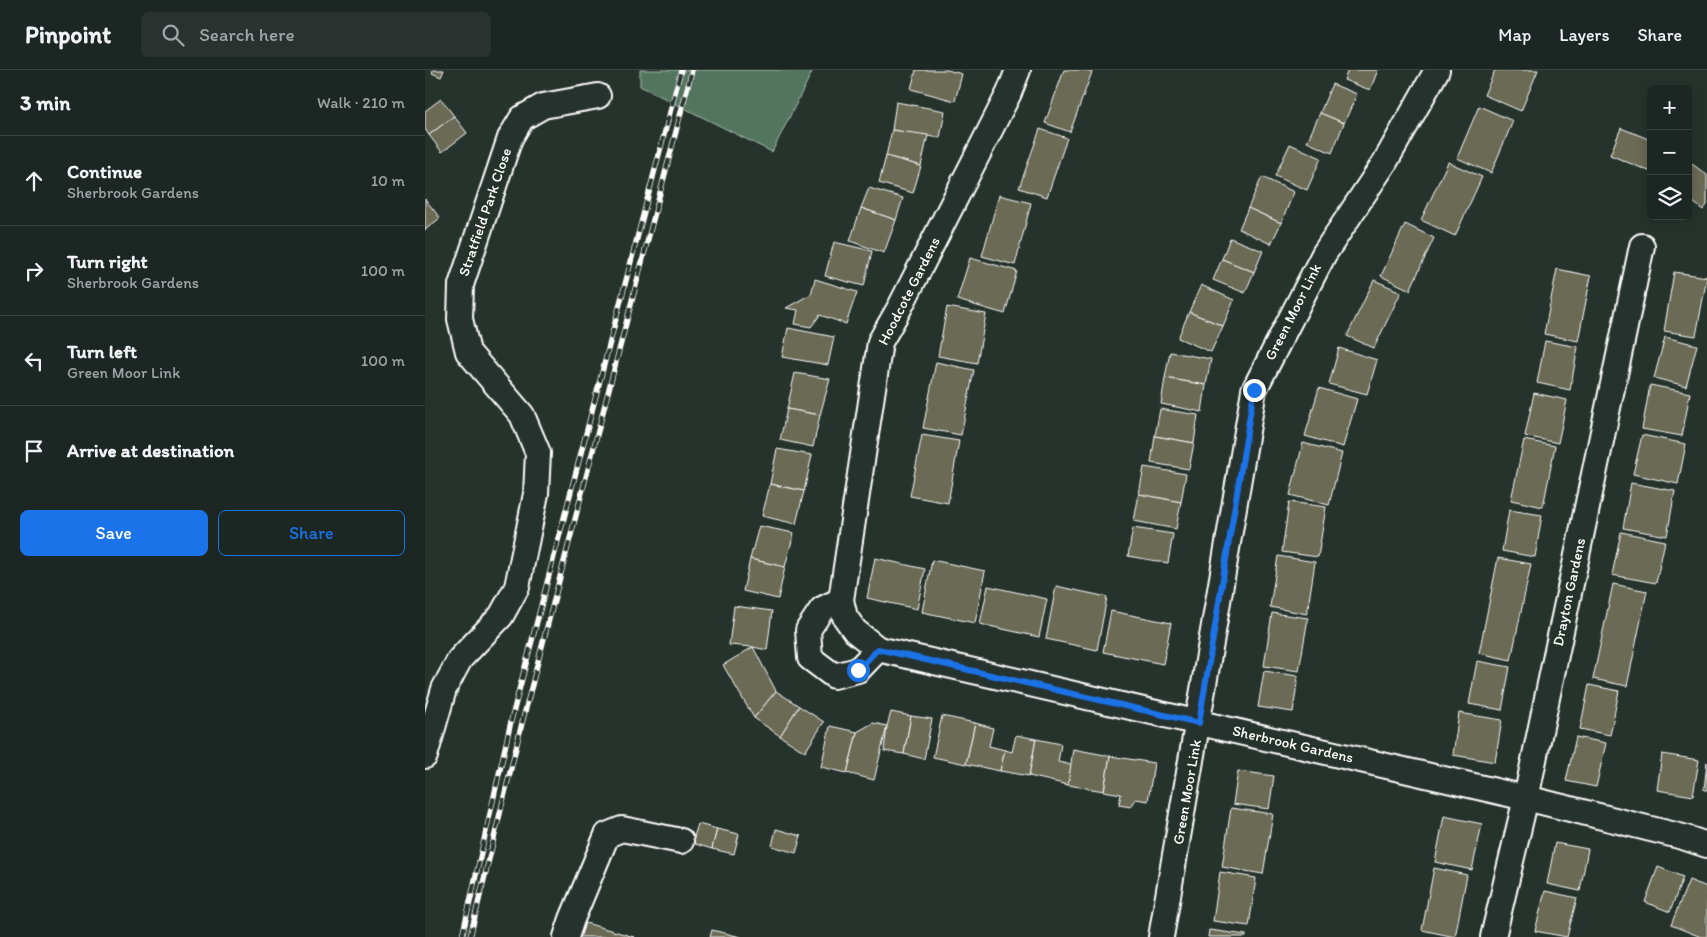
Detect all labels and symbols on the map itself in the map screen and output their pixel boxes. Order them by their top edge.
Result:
street label: Stratfield Park Close [455,146,515,278]
street label: Hoodcote Gardens [874,234,944,348]
street label: Green Moor Link [1261,260,1325,363]
route end [1243,379,1266,402]
street label: Drayton Gardens [1549,536,1589,648]
route start [847,659,870,682]
street label: Sherbrook Gardens [1231,721,1356,767]
street label: Green Moor Link [1169,738,1205,846]

